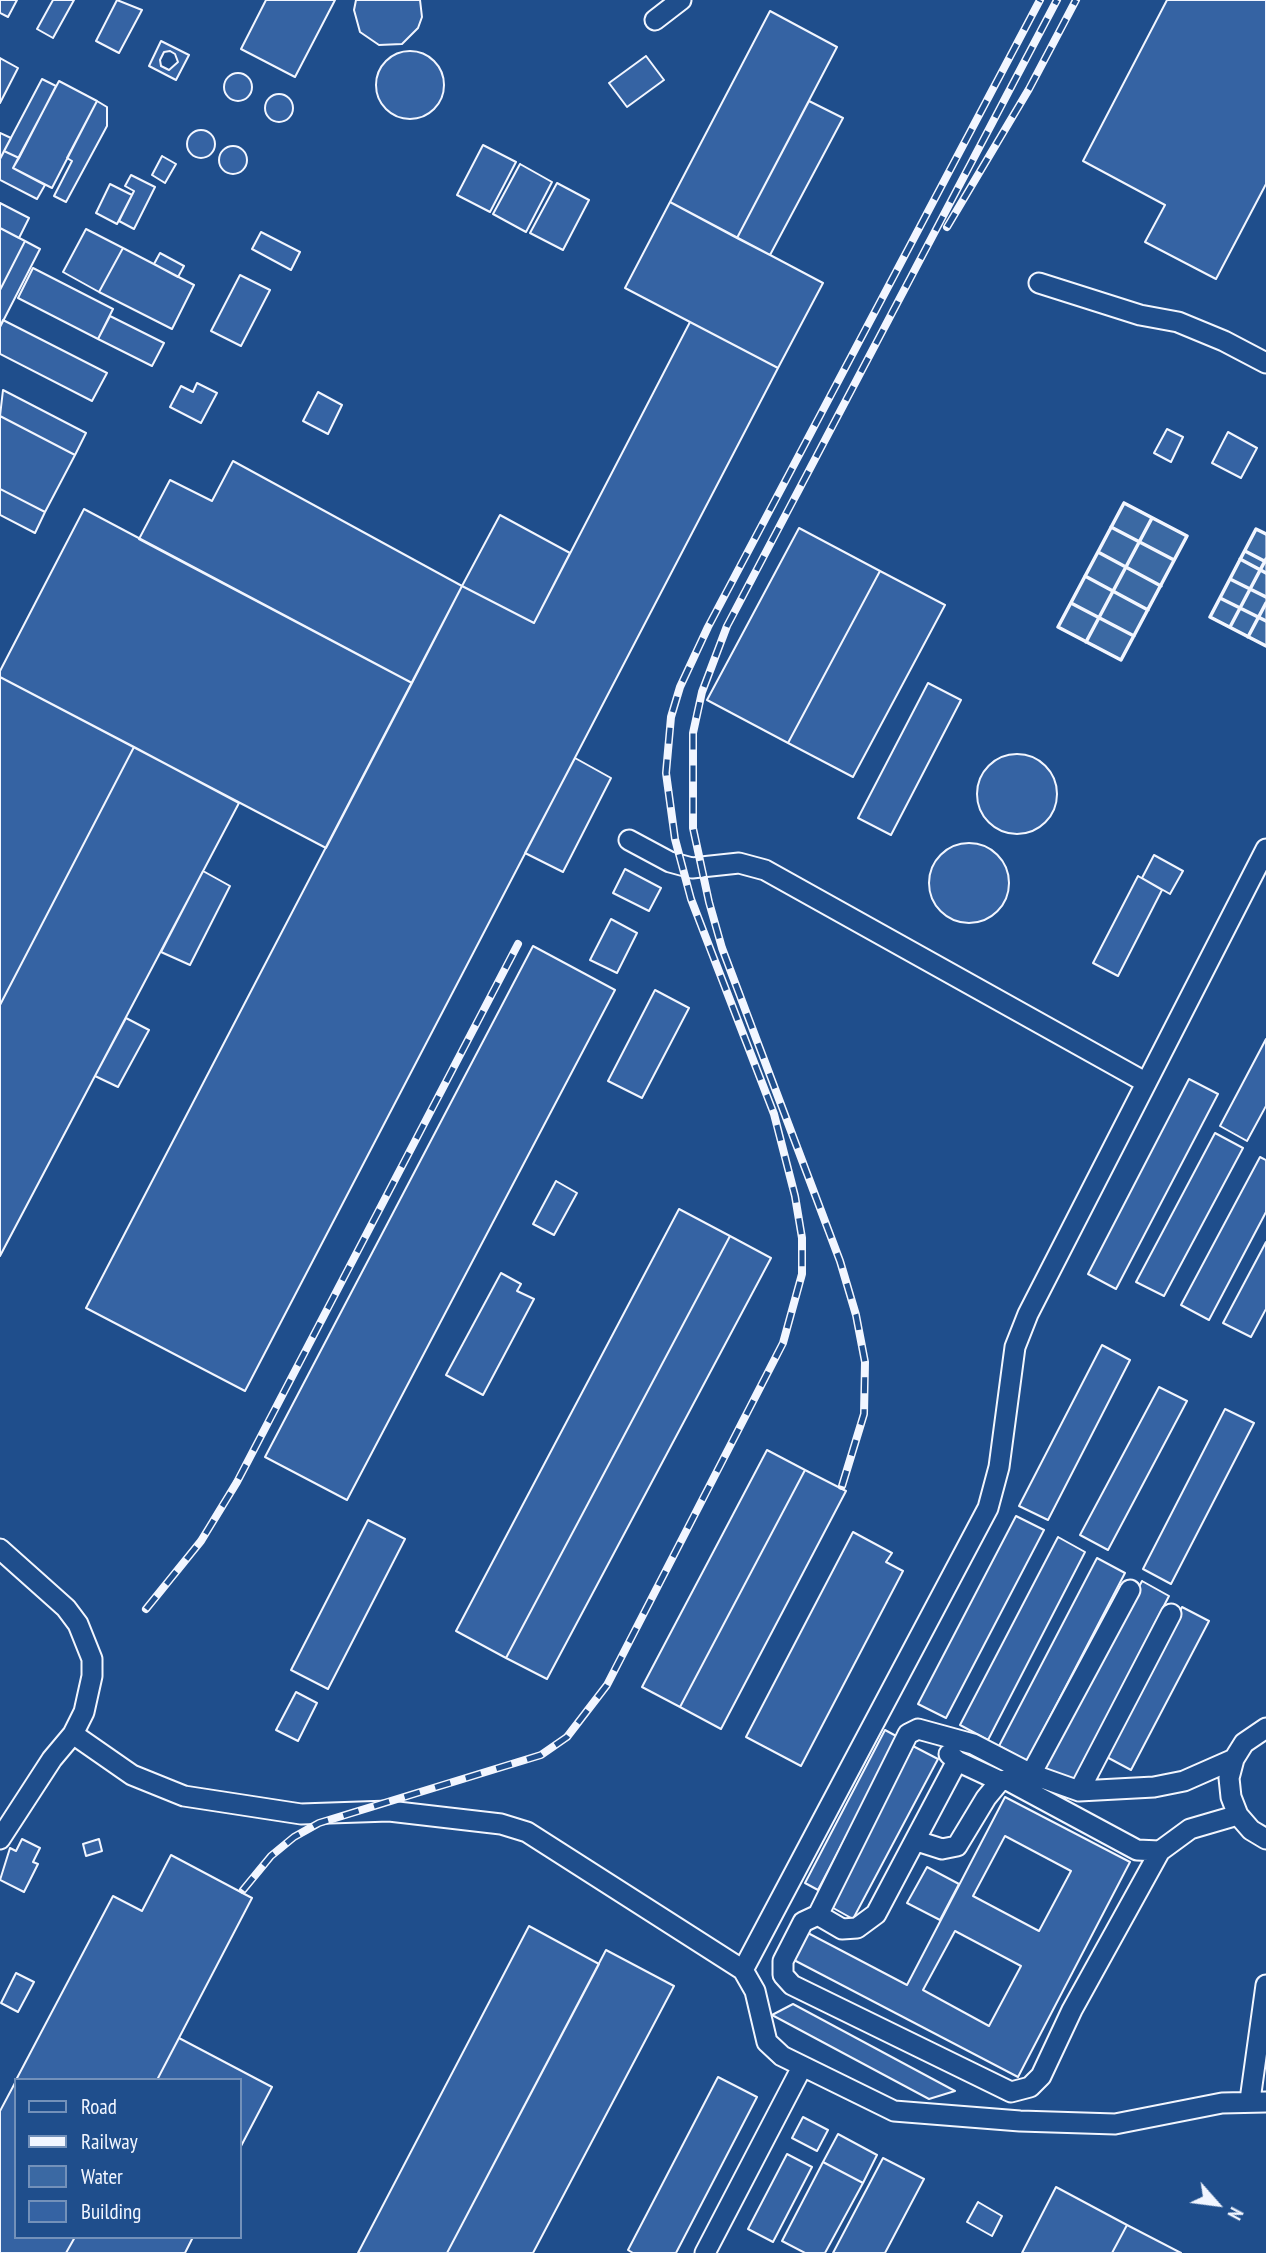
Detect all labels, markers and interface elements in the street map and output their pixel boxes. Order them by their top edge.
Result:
legend [14,2078,242,2239]
text: Road [81,2093,117,2120]
text: Railway [81,2128,138,2155]
text: Water [81,2163,123,2190]
north arrow [1182,2169,1252,2239]
text: Building [81,2198,141,2225]
text: N [1223,2204,1249,2224]

